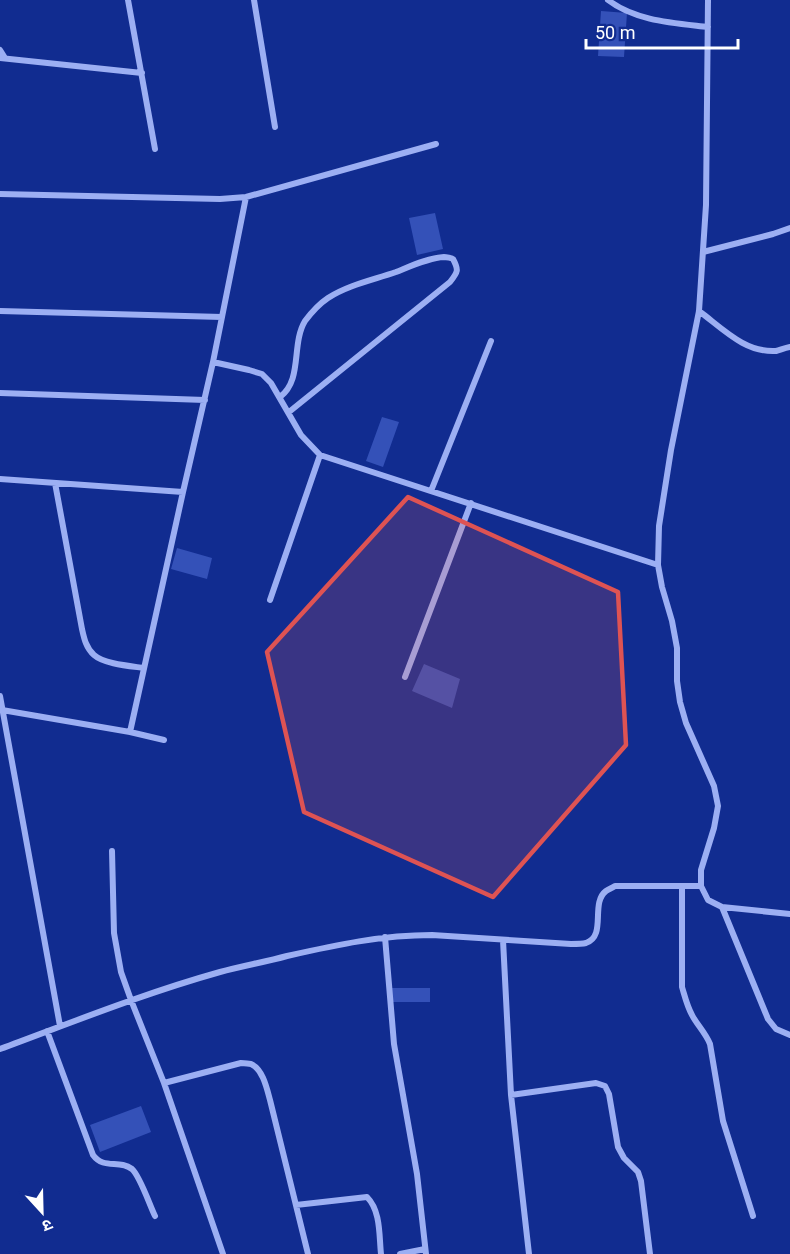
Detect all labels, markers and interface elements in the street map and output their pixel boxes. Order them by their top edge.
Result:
scale bar [586,12,738,50]
text: 50 m [595,22,635,43]
north arrow [12,1182,72,1242]
text: उ [39,1215,55,1236]

